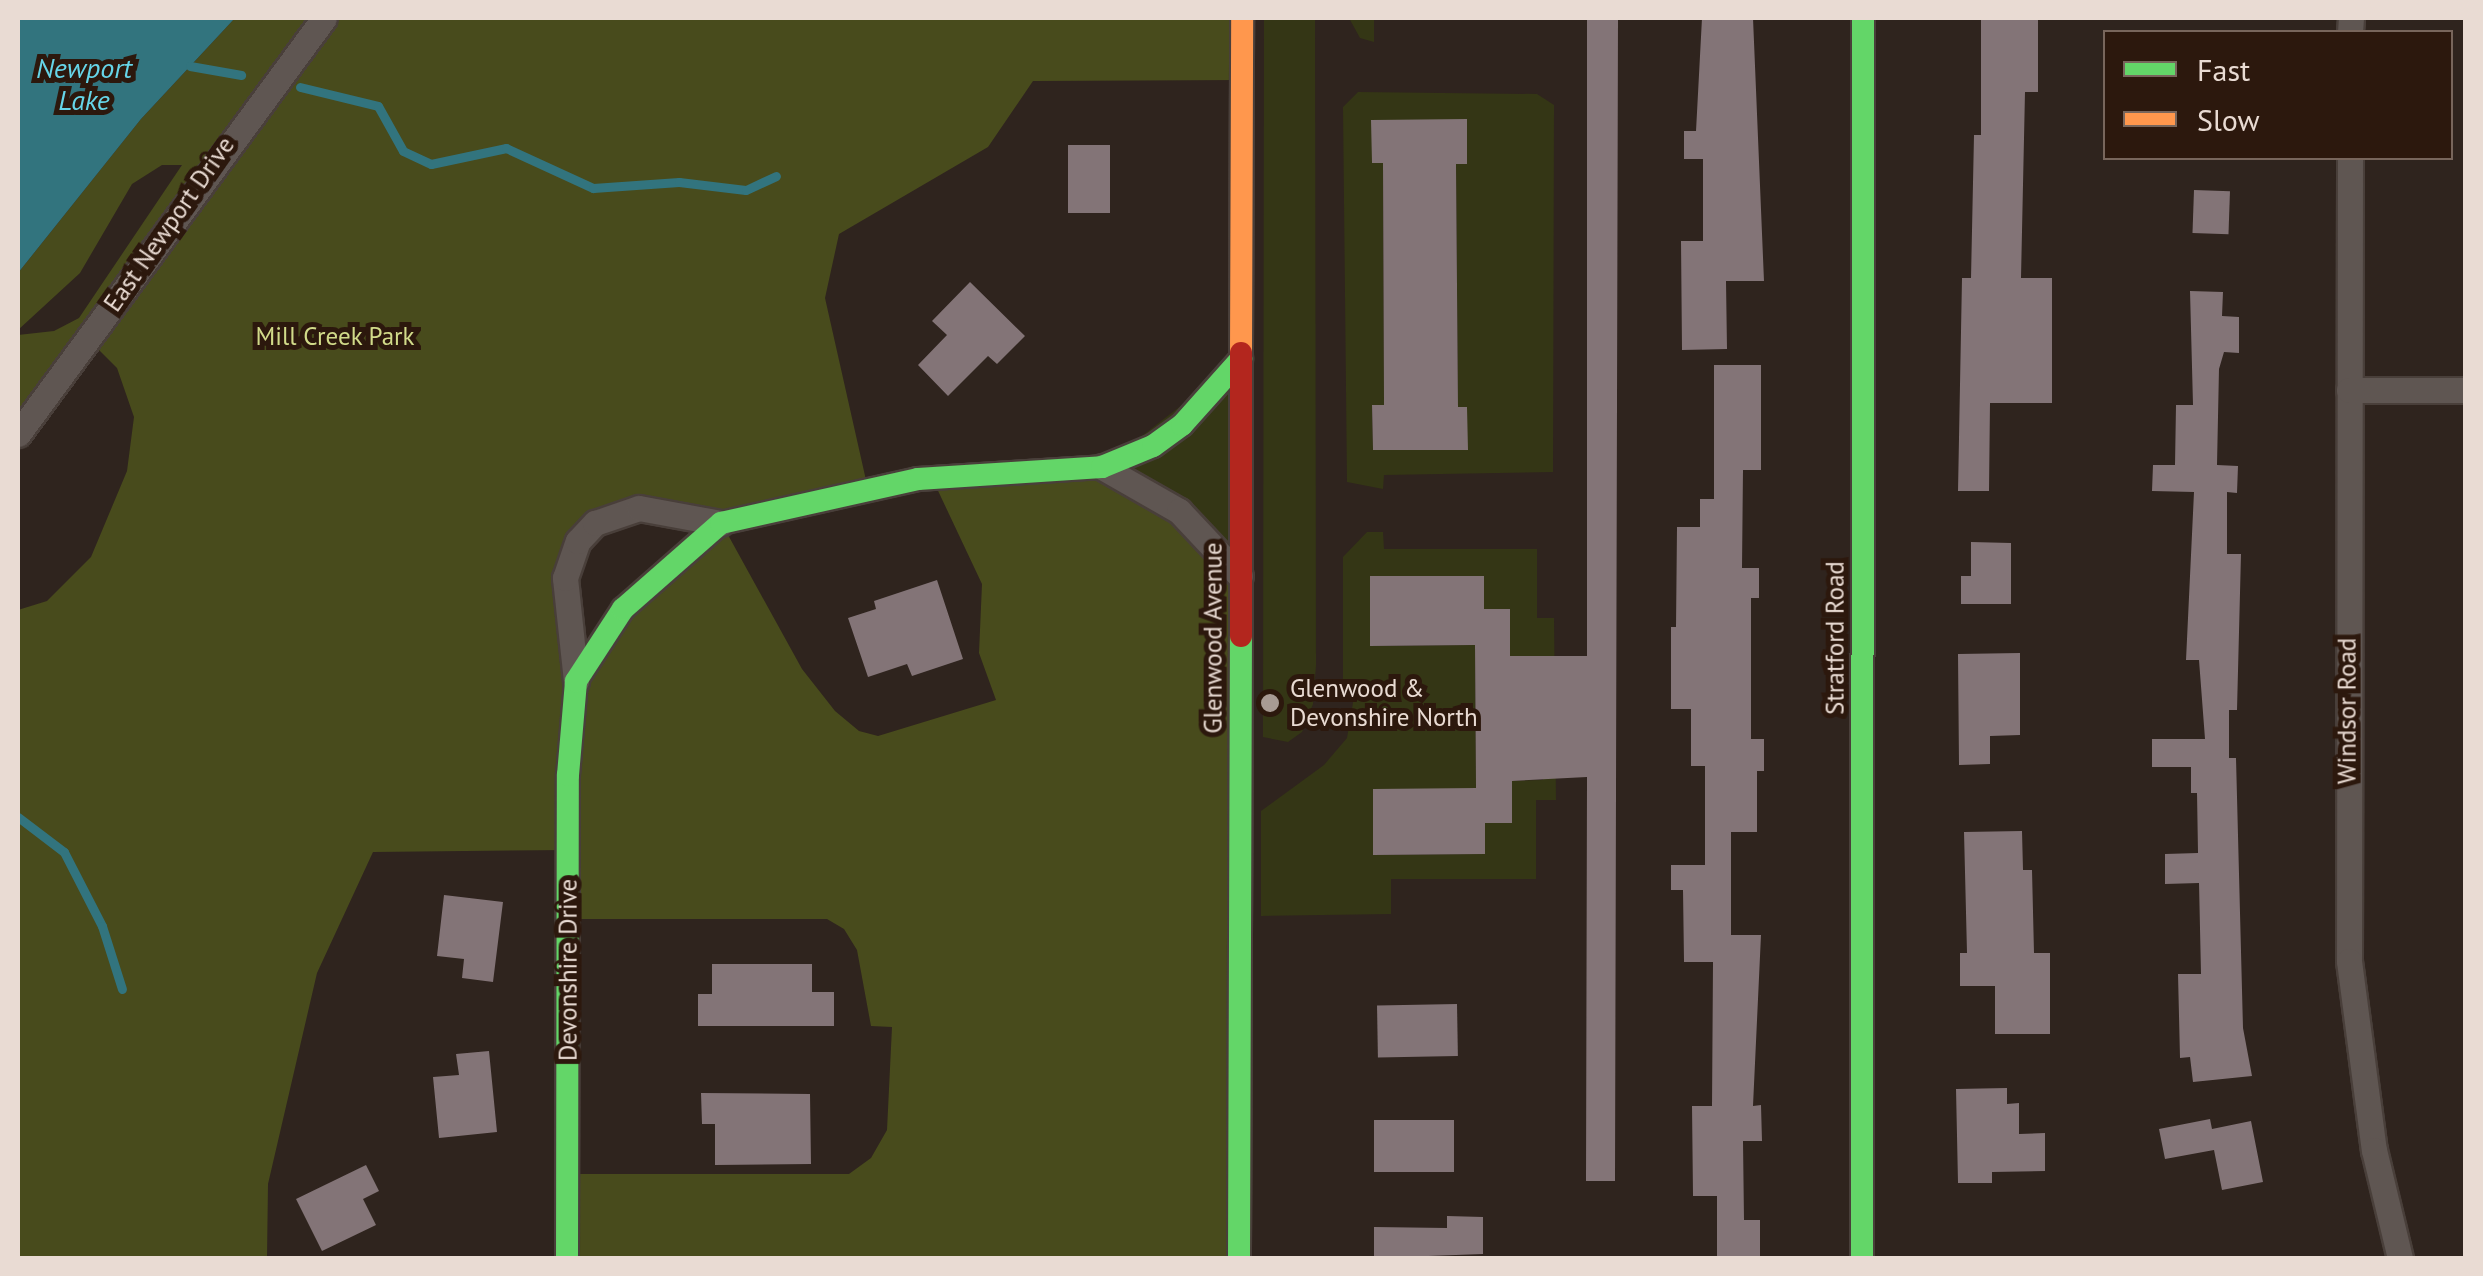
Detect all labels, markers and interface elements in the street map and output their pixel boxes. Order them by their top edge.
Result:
legend [2103,30,2453,160]
text: Fast [2197,50,2250,89]
water label: Newport Lake [36,51,132,117]
text: Slow [2197,100,2260,139]
street label: East Newport Drive [98,131,240,317]
park label: Mill Creek Park [255,321,415,351]
street label: Glenwood Avenue [1198,542,1228,734]
street label: Stratford Road [1820,561,1850,715]
street label: Windsor Road [2332,638,2362,784]
place label: Glenwood & Devonshire North [1290,674,1478,733]
marker: Glenwood & Devonshire North [1259,692,1281,714]
street label: Devonshire Drive [553,879,583,1061]

